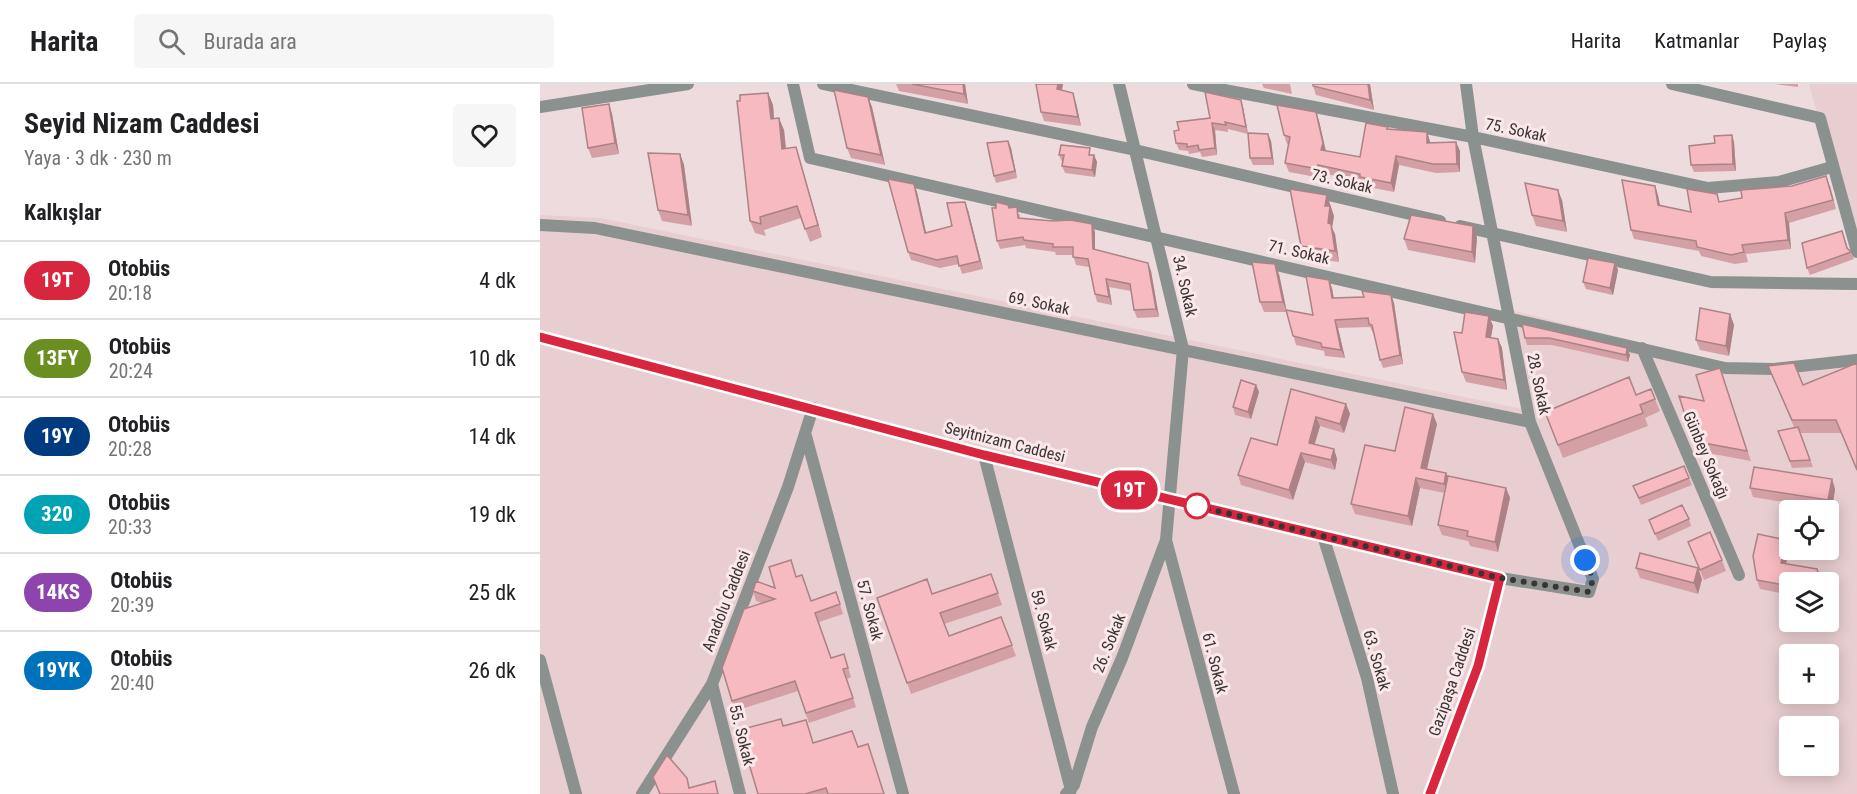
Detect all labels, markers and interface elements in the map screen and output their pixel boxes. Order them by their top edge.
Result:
search box [134,14,554,68]
text: Harita [30,25,98,58]
icon: search [155,25,188,58]
text: Burada ara [203,29,297,54]
text: Harita [1571,29,1621,53]
text: Katmanlar [1654,29,1739,53]
text: Paylaş [1772,29,1827,53]
button: heart [453,104,516,167]
text: Seyid Nizam Caddesi [24,107,260,140]
street label: 75. Sokak [1484,114,1549,146]
text: Yaya · 3 dk · 230 m [24,146,172,170]
street label: 73. Sokak [1310,165,1375,197]
text: Kalkışlar [24,200,102,225]
street label: 71. Sokak [1267,236,1332,268]
street label: 34. Sokak [1169,254,1201,319]
text: Otobüs [108,256,170,281]
text: 19T [41,268,73,292]
text: 4 dk [479,268,516,293]
text: 20:18 [108,281,152,305]
street label: 69. Sokak [1007,287,1072,319]
text: Otobüs [109,334,171,359]
text: 13FY [36,346,79,370]
text: 10 dk [468,346,516,371]
street label: 28. Sokak [1523,352,1555,417]
text: 20:24 [109,359,153,383]
street label: Günbey Sokağı [1679,408,1733,502]
text: Otobüs [108,412,170,437]
street label: Seyitnizam Caddesi [943,418,1067,466]
text: 19Y [41,424,73,448]
text: 14 dk [468,424,516,449]
text: 20:28 [108,437,152,461]
line badge: 19T [1094,470,1164,510]
text: 19T [1113,478,1145,502]
text: Otobüs [108,490,170,515]
unlabelled marker [1184,493,1210,519]
map controls [1779,500,1839,776]
button: locate [1779,500,1839,560]
text: 320 [41,502,73,526]
text: 19 dk [468,502,516,527]
text: 20:33 [108,515,152,539]
your location [1570,545,1600,575]
street label: Anadolu Caddesi [698,548,754,654]
text: Otobüs [110,568,173,593]
button: layers [1779,572,1839,632]
street label: 57. Sokak [853,578,887,643]
text: 14KS [36,580,80,604]
text: 25 dk [468,580,516,605]
street label: 59. Sokak [1027,588,1061,653]
text: 20:39 [110,593,154,617]
street label: 26. Sokak [1089,610,1130,675]
street label: Gazipaşa Caddesi [1425,625,1479,739]
street label: 63. Sokak [1359,628,1395,693]
street label: 61. Sokak [1198,631,1232,696]
button: + [1779,644,1839,704]
text: Otobüs [110,646,173,671]
text: 19YK [36,658,80,682]
text: 26 dk [468,658,516,683]
text: 20:40 [110,671,154,695]
street label: 55. Sokak [725,703,759,768]
button: − [1779,716,1839,776]

